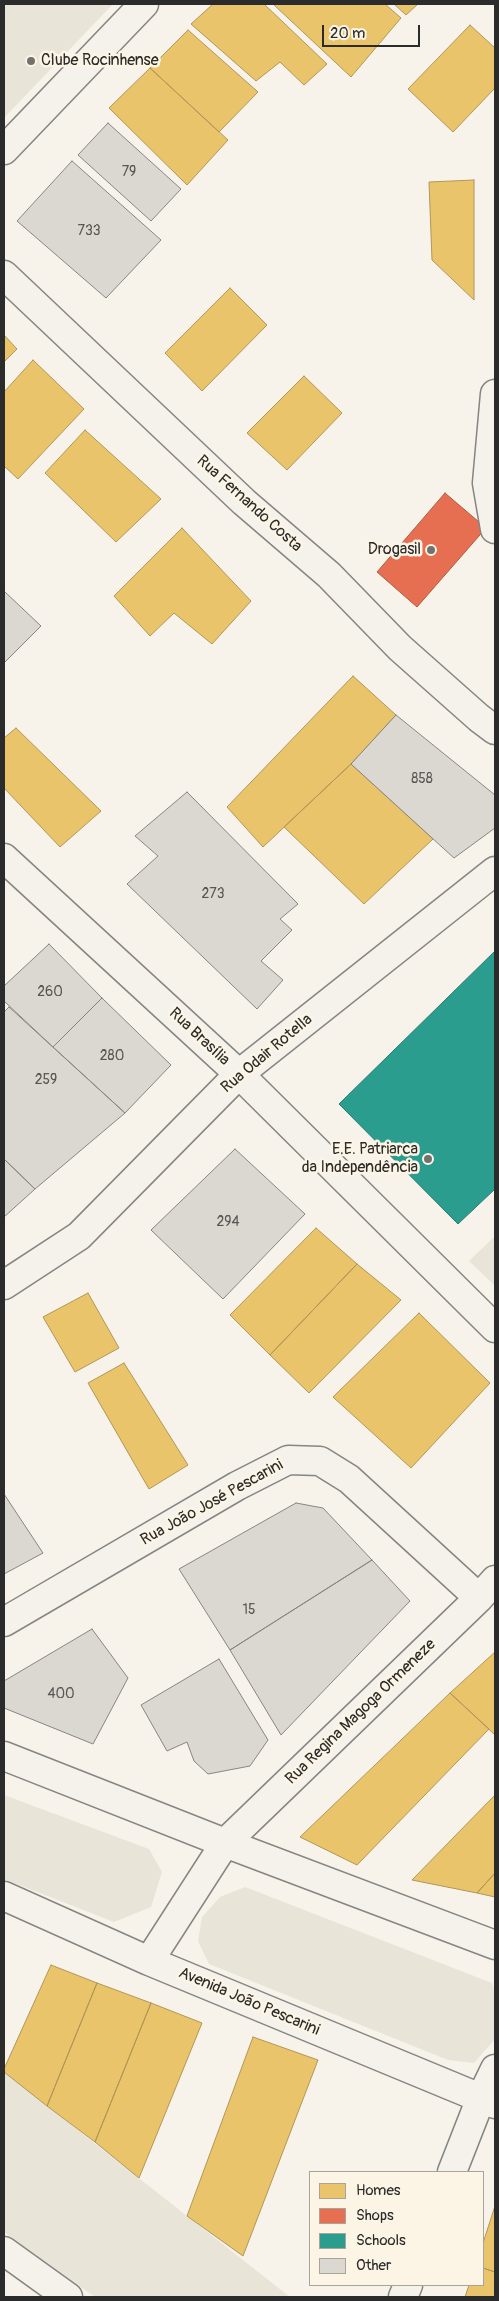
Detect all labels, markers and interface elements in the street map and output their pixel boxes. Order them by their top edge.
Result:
scale bar [324,15,422,47]
text: 20 m [330,24,365,43]
place label: Clube Rocinhense [41,51,159,71]
marker: Clube Rocinhense [25,55,37,67]
house number: 79 [122,164,136,180]
house number: 733 [77,223,101,239]
street label: Rua Fernando Costa [192,452,306,556]
place label: Drogasil [368,540,421,560]
marker: Drogasil [425,544,437,556]
house number: 858 [411,771,433,787]
house number: 273 [201,886,225,902]
house number: 260 [37,984,63,1000]
street label: Rua Brasília [165,1004,233,1070]
street label: Rua Odair Rotella [218,1010,316,1098]
house number: 280 [100,1048,124,1064]
house number: 259 [35,1072,57,1088]
place label: E.E. Patriarca da Independência [302,1140,418,1178]
marker: E.E. Patriarca da Independência [422,1153,434,1165]
house number: 294 [216,1214,240,1230]
street label: Rua João José Pescarini [137,1456,287,1550]
house number: 15 [242,1602,256,1618]
street label: Rua Regina Magoga Ormeneze [282,1635,440,1789]
house number: 400 [47,1686,75,1702]
street label: Avenida João Pescarini [176,1964,322,2040]
legend [309,2171,484,2286]
text: Homes [356,2181,401,2200]
text: Shops [356,2206,394,2225]
text: Schools [356,2231,406,2250]
text: Other [356,2256,391,2275]

